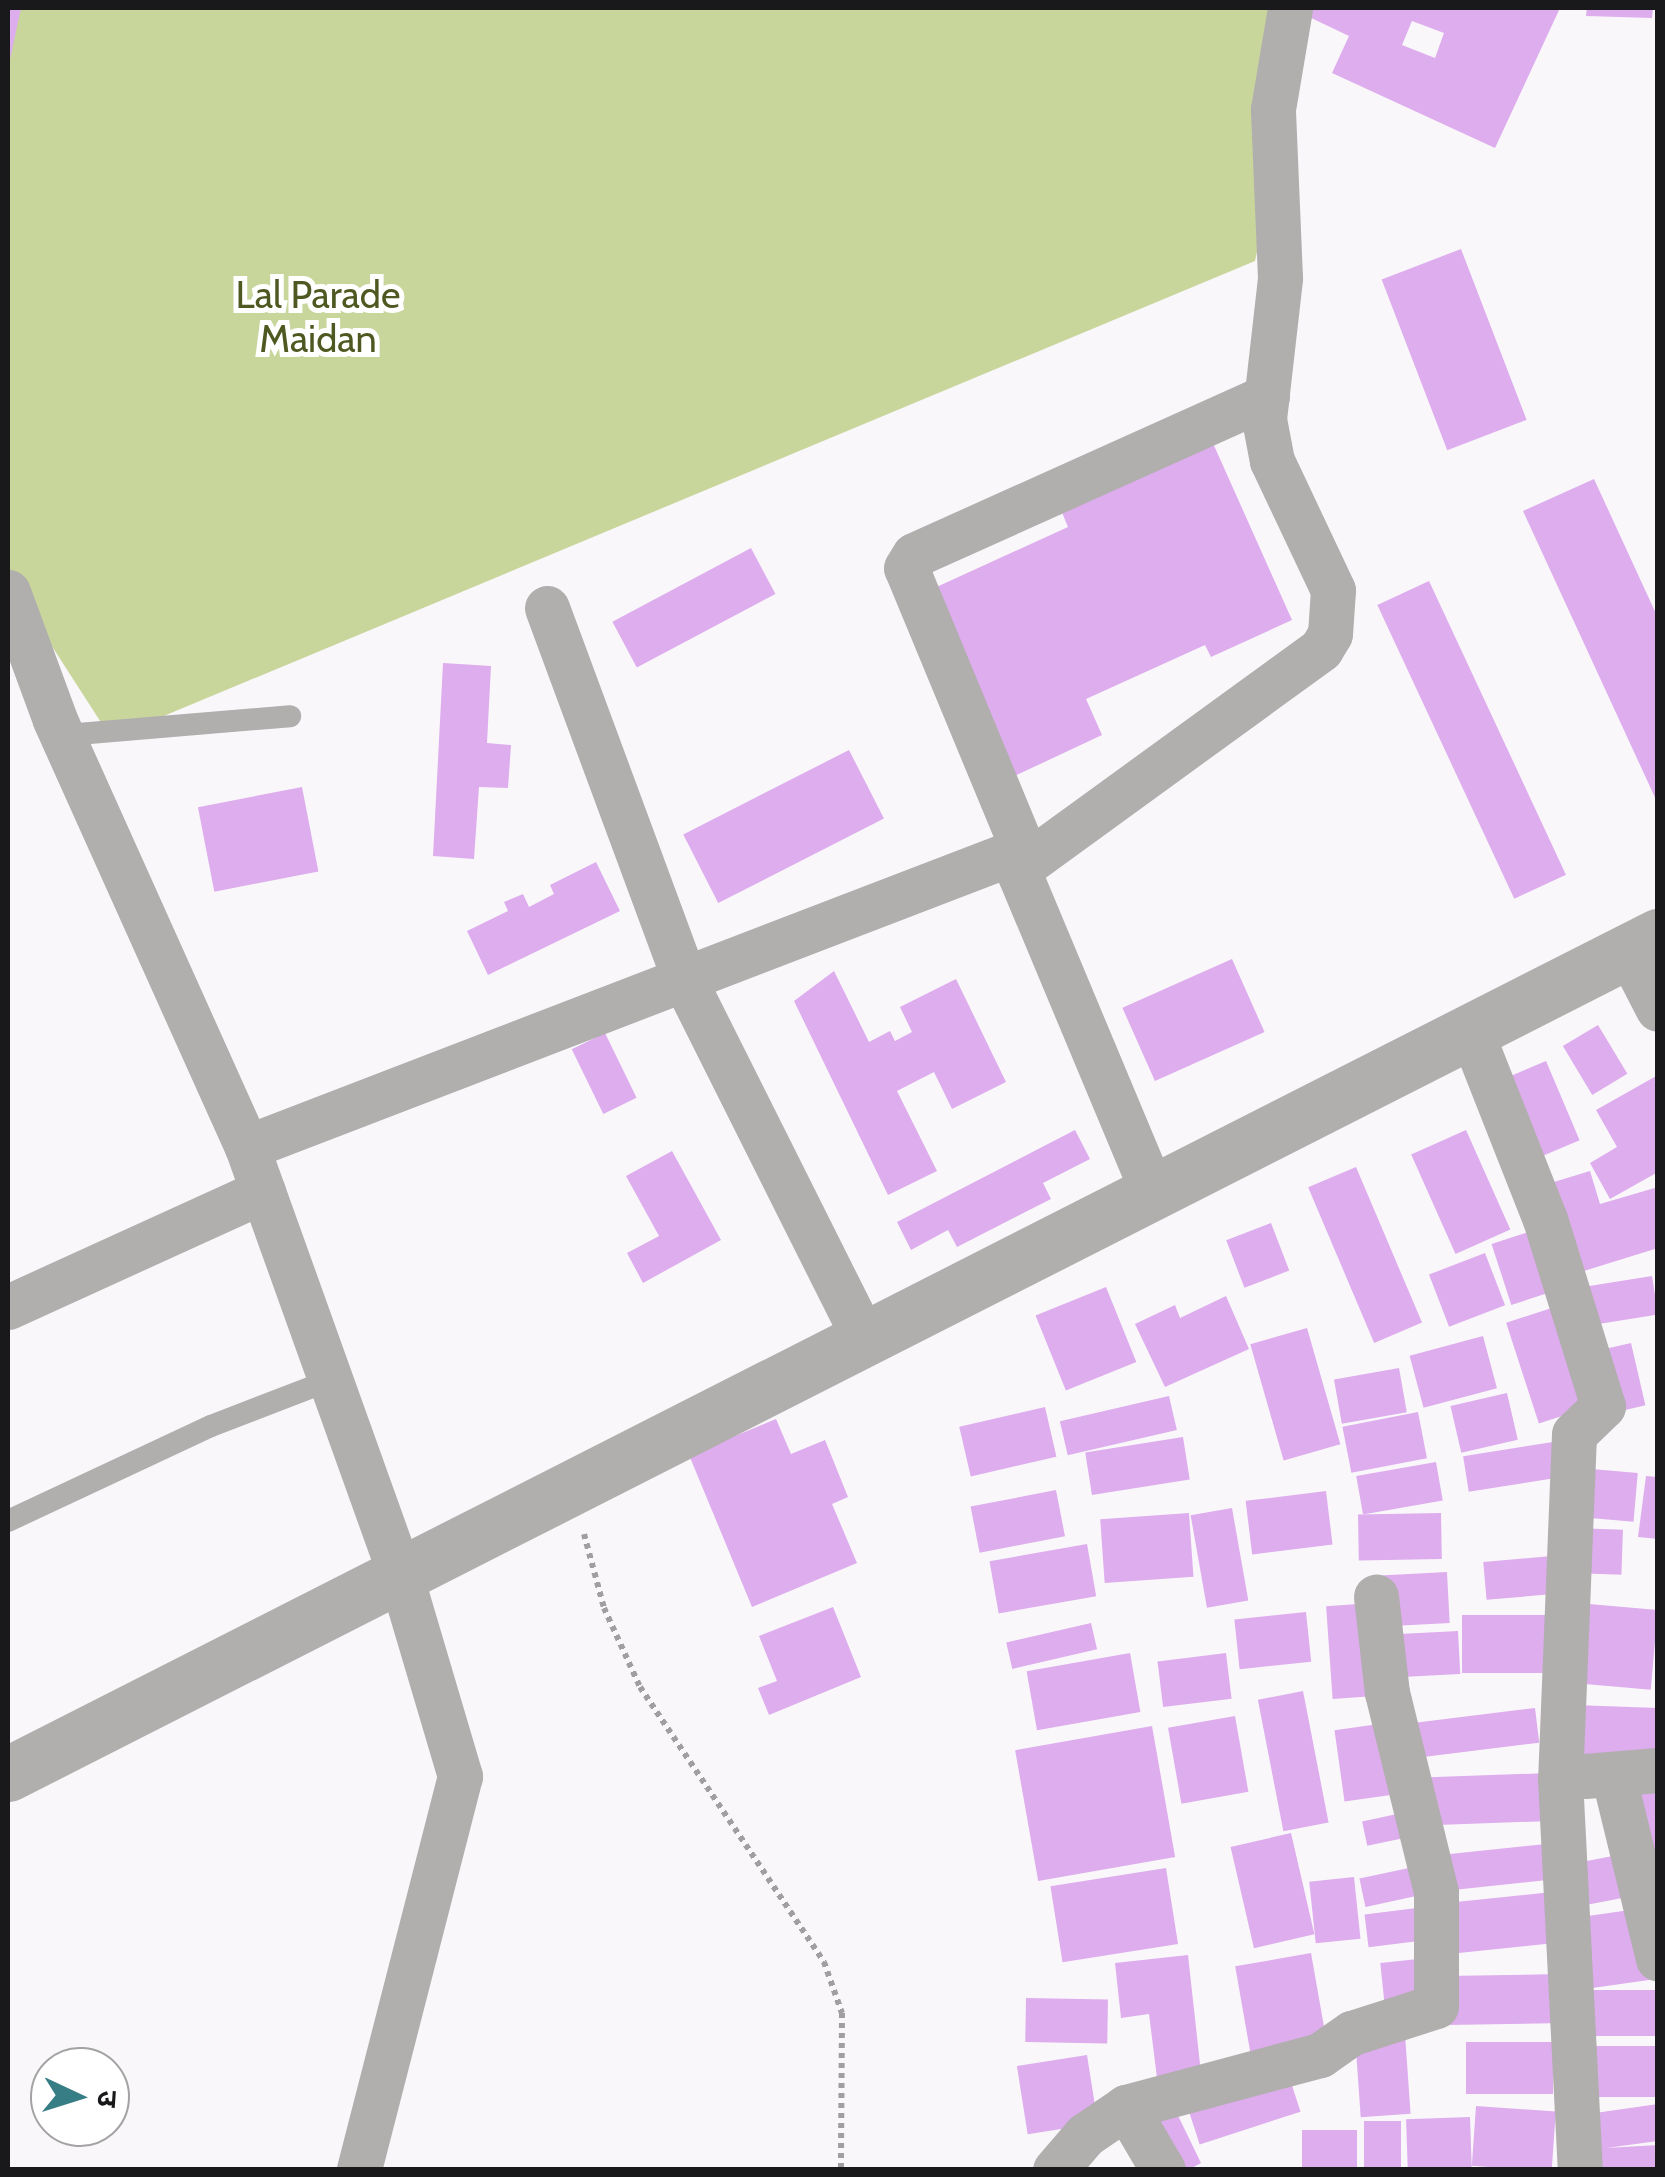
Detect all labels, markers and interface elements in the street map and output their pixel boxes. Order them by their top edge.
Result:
park label: Lal Parade Maidan [236,272,400,362]
north arrow [30,2047,130,2147]
text: उ [90,2090,125,2108]

